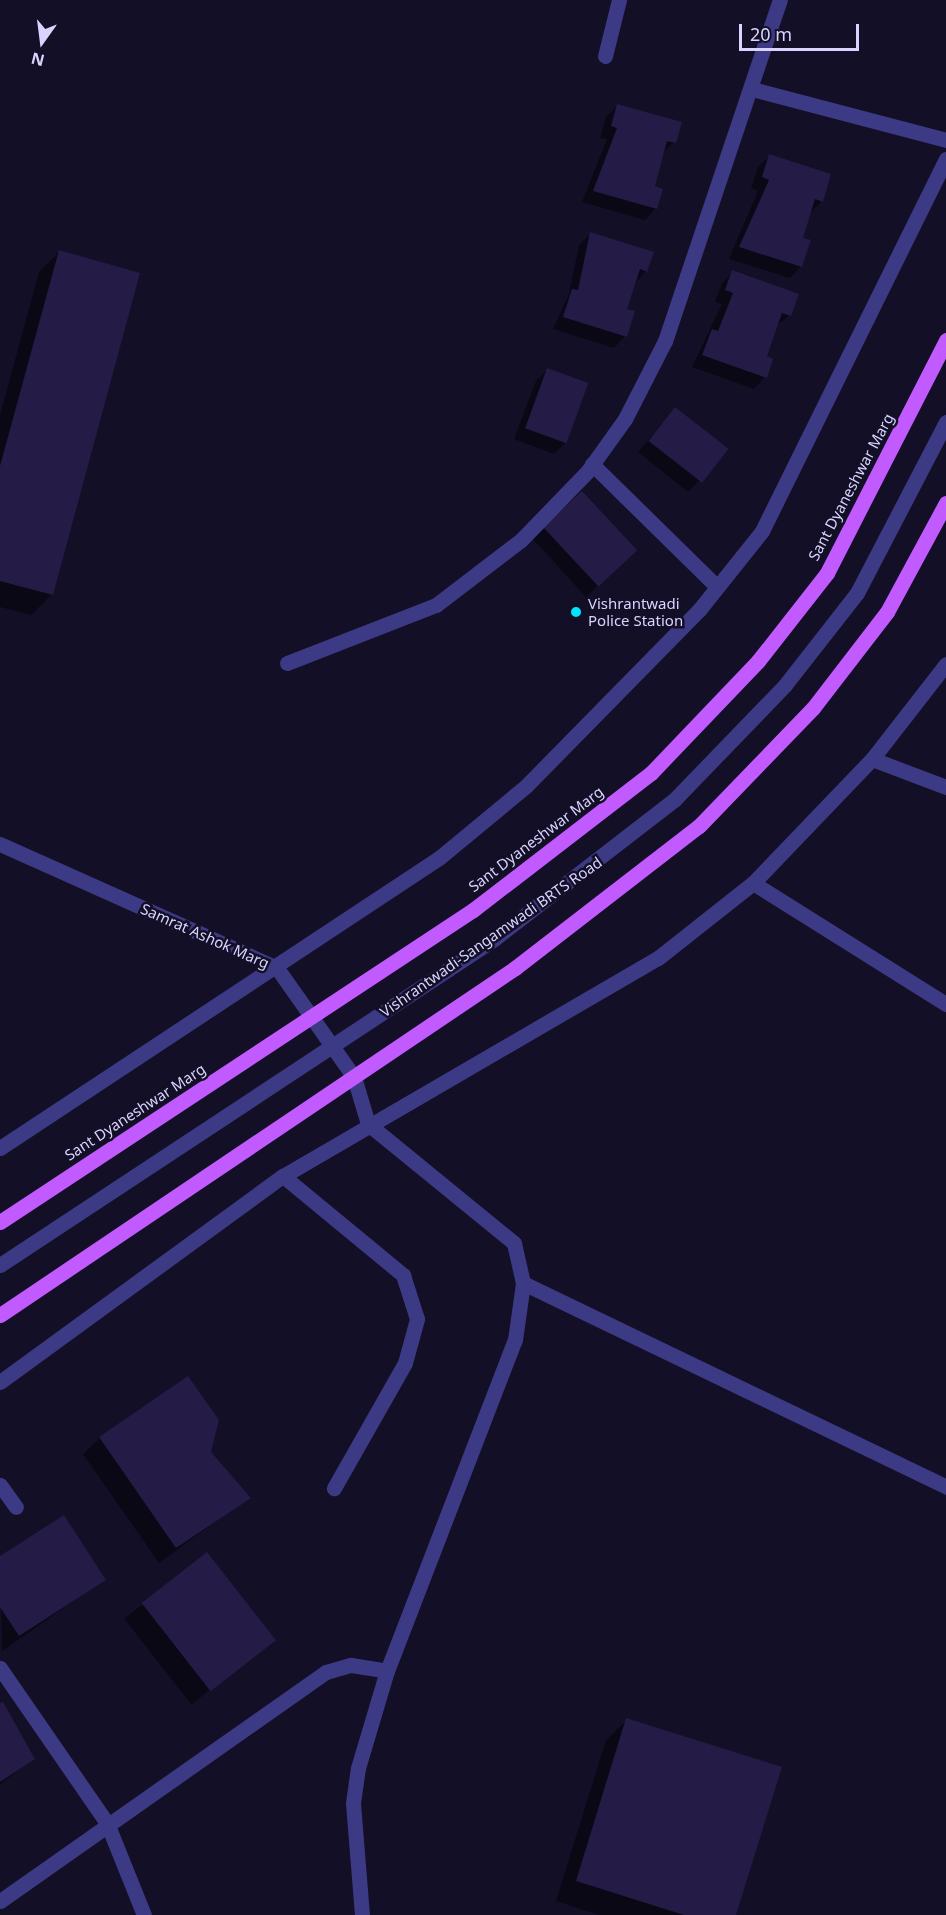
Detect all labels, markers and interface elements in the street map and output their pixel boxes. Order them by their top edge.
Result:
north arrow [12,12,72,72]
scale bar [742,12,862,50]
text: 20 m [750,22,792,46]
text: N [29,47,47,72]
street label: Sant Dyaneshwar Marg [805,410,897,564]
place label: Vishrantwadi Police Station [588,594,683,629]
marker: Vishrantwadi Police Station [569,605,583,619]
street label: Sant Dyaneshwar Marg [465,782,607,896]
street label: Vishrantwadi-Sangamwadi BRTS Road [377,853,605,1021]
street label: Samrat Ashok Marg [138,900,272,972]
street label: Sant Dyaneshwar Marg [61,1060,209,1164]

